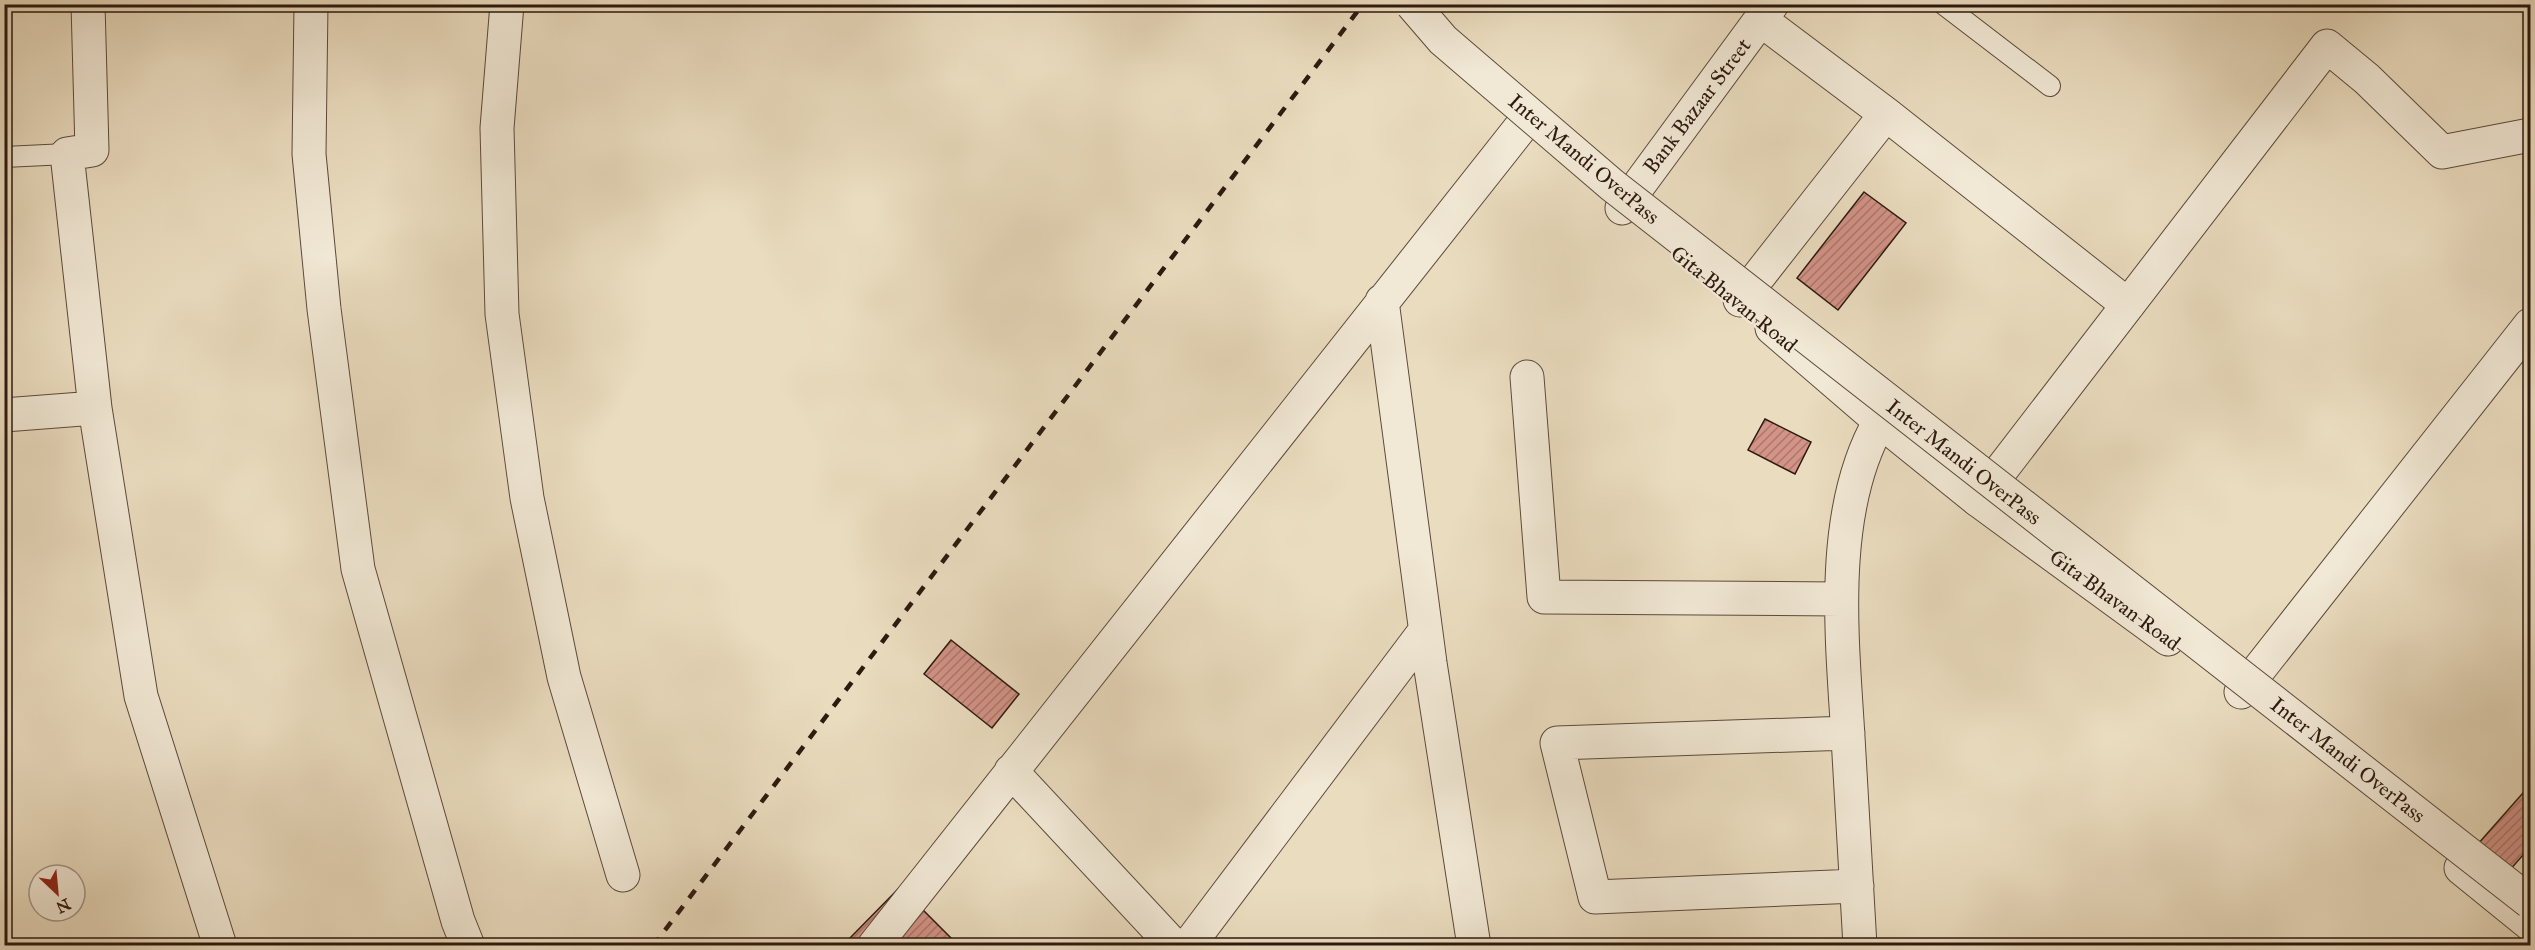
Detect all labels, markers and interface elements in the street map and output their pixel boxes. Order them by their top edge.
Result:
street label: Bank Bazaar Street [1638,33,1757,179]
street label: Inter Mandi OverPass [1503,88,1665,230]
street label: Gita Bhavan Road [1665,240,1803,358]
street label: Inter Mandi OverPass [1881,393,2047,531]
street label: Gita Bhavan Road [2044,544,2186,657]
street label: Inter Mandi OverPass [2265,691,2431,829]
north arrow [27,863,87,923]
text: N [53,895,74,918]

